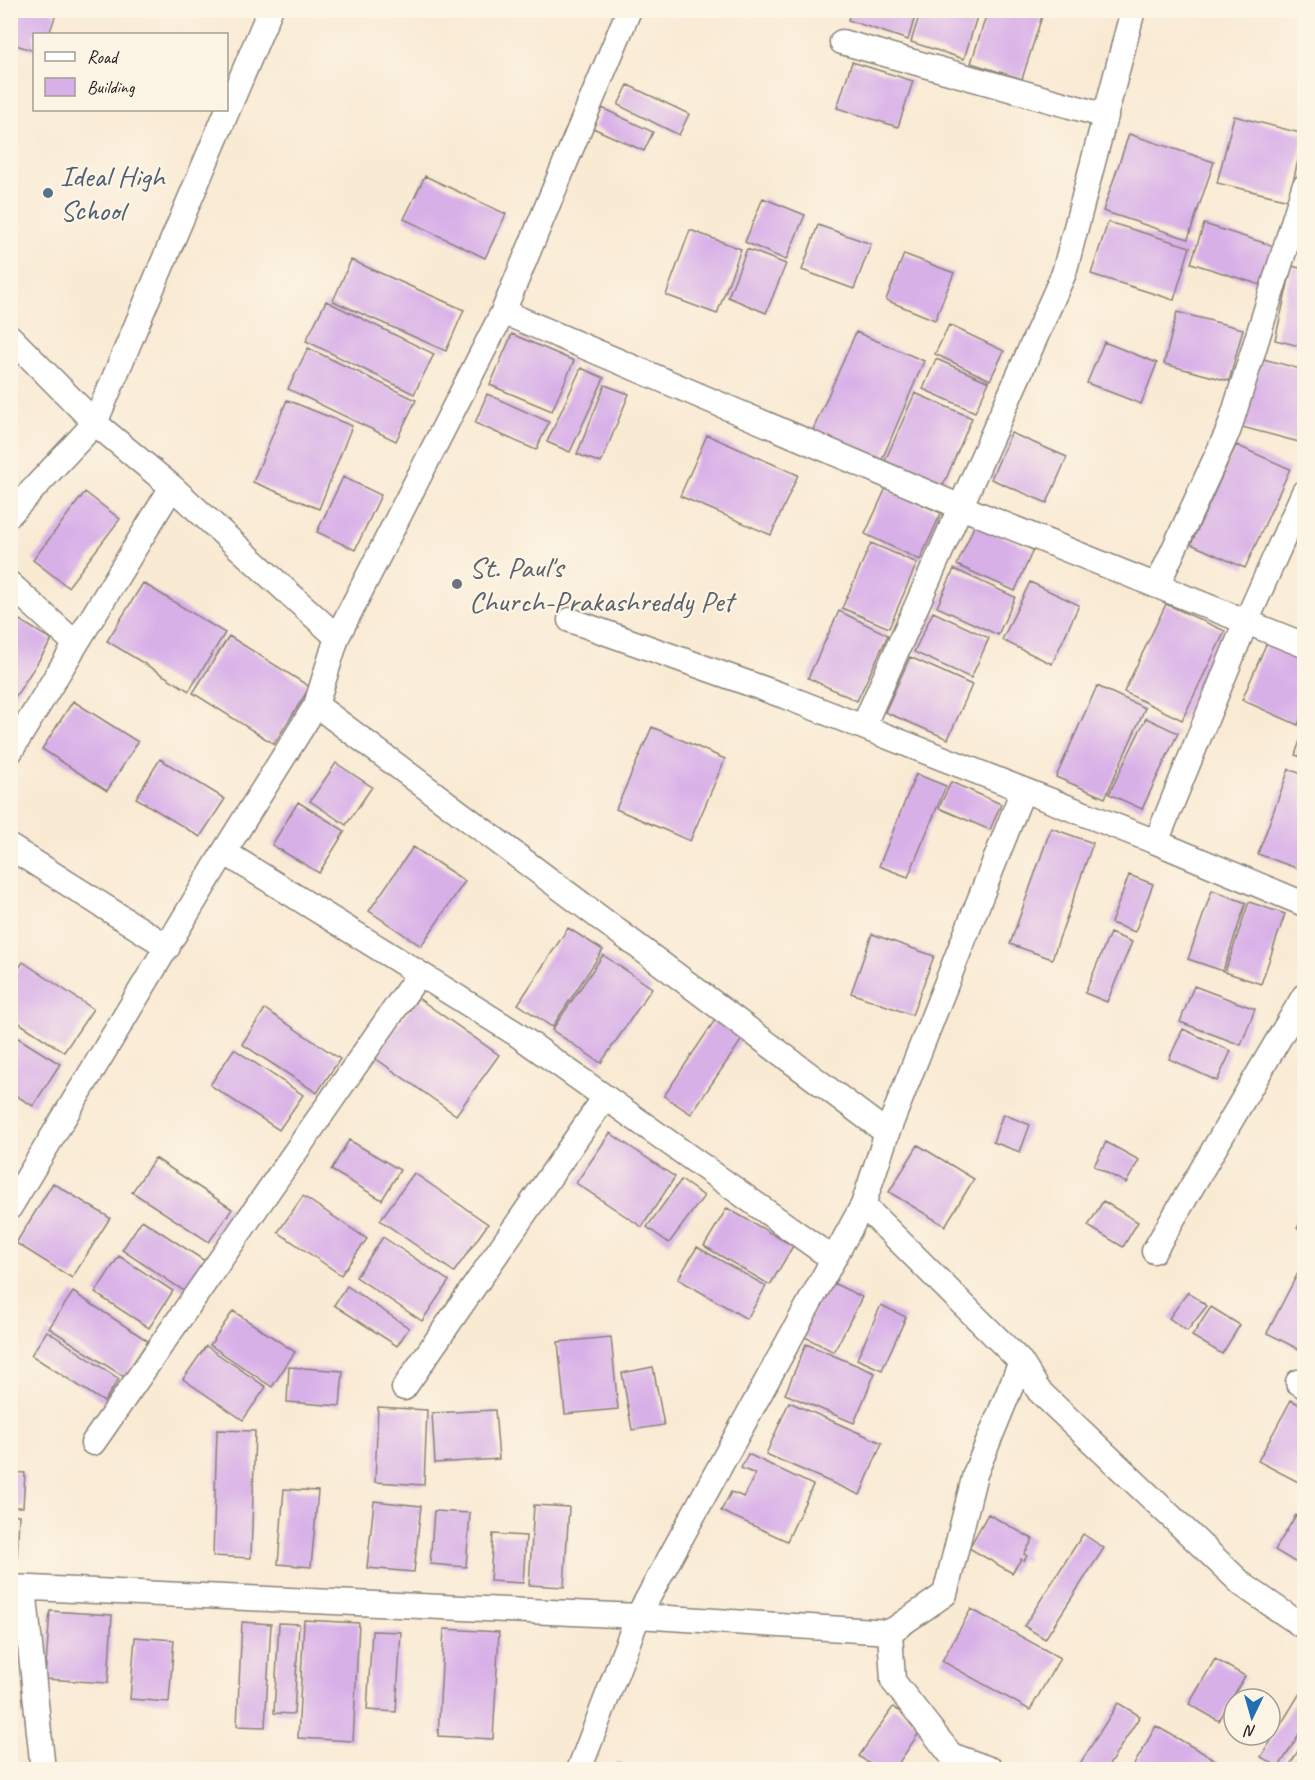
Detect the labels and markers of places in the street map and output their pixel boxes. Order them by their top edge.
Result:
place label: Ideal High School [60,157,167,229]
marker: Ideal High School [41,186,55,200]
place label: St. Paul's Church-Prakashreddy Pet [469,548,737,620]
marker: St. Paul's Church-Prakashreddy Pet [450,577,464,591]

